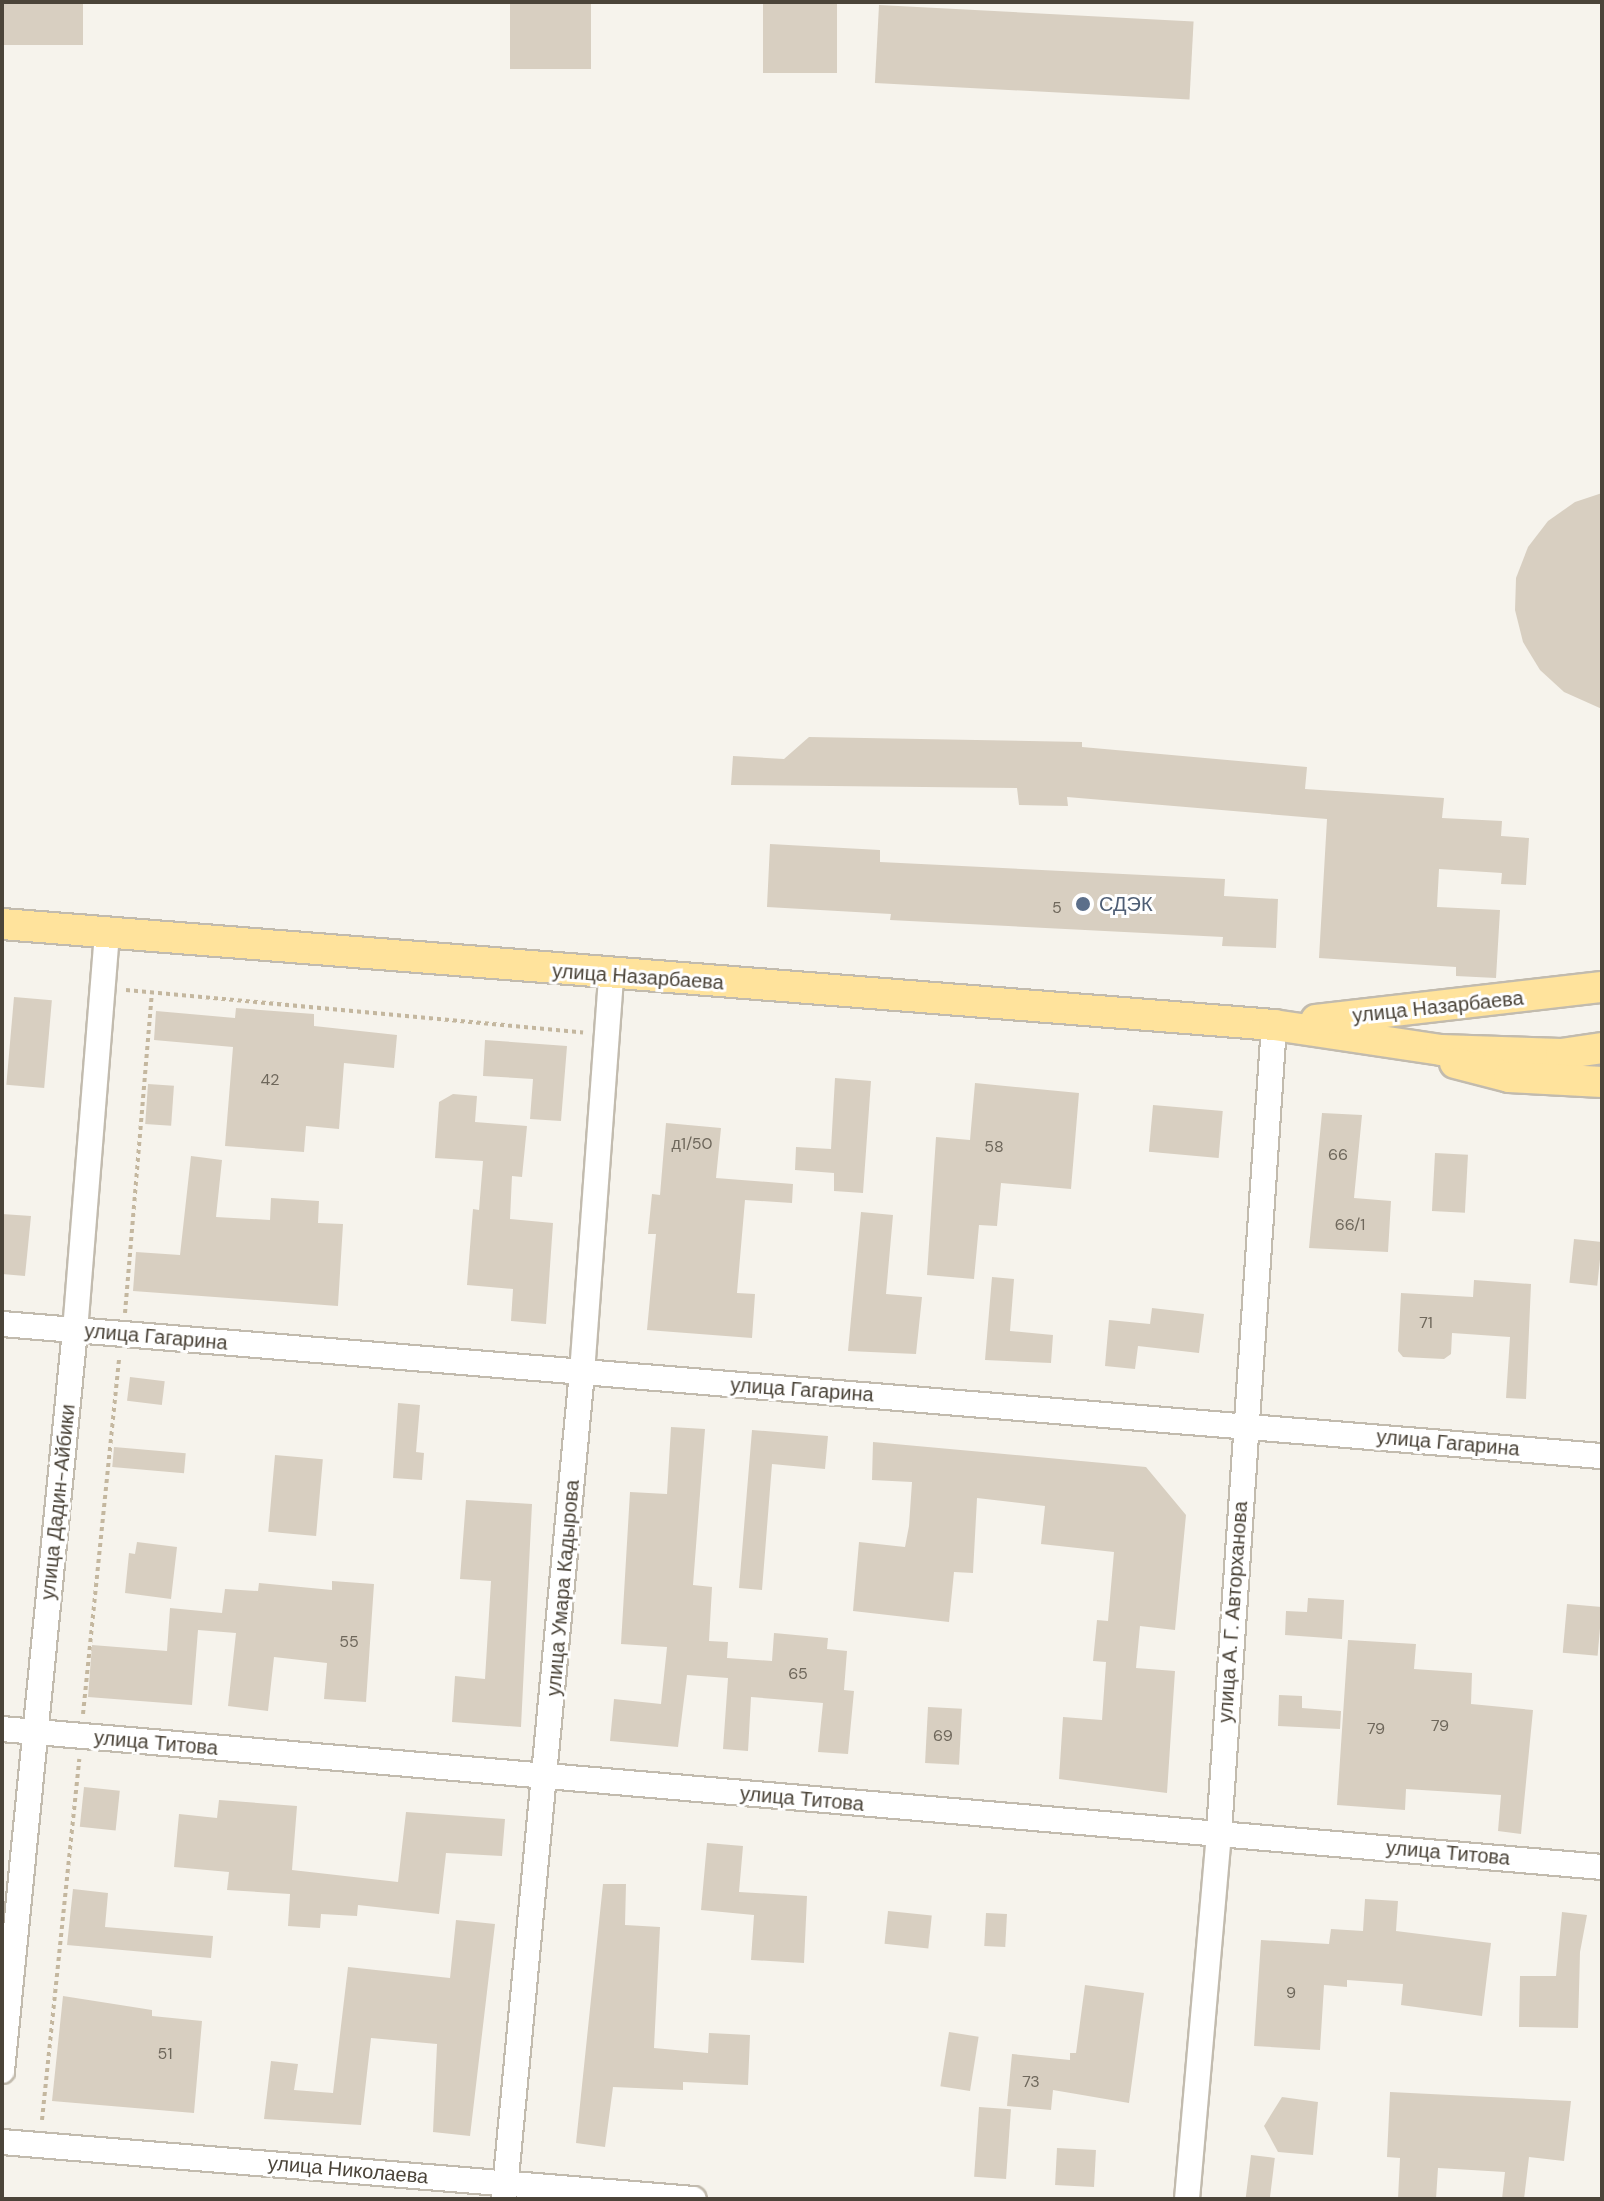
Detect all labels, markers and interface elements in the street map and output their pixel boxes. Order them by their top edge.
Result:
place label: СДЭК [1099,892,1153,916]
marker: СДЭК [1074,895,1092,913]
house number: 5 [1052,898,1062,918]
street label: улица Назарбаева [551,959,725,995]
street label: улица Назарбаева [1351,986,1525,1028]
house number: 42 [261,1070,279,1090]
house number: д1/50 [672,1134,712,1154]
house number: 58 [984,1137,1004,1157]
house number: 66 [1328,1145,1348,1165]
house number: 66/1 [1335,1215,1365,1235]
house number: 71 [1419,1313,1433,1333]
street label: улица Гагарина [83,1319,229,1355]
street label: улица Гагарина [730,1373,874,1407]
street label: улица Дадин-Айбики [36,1403,80,1601]
street label: улица Гагарина [1375,1425,1521,1461]
street label: улица Умара Кадырова [542,1479,584,1697]
street label: улица А. Г. Авторханова [1213,1500,1253,1724]
house number: 55 [339,1632,359,1652]
house number: 65 [788,1664,808,1684]
house number: 79 [1431,1716,1449,1736]
house number: 79 [1367,1719,1385,1739]
street label: улица Титова [93,1726,219,1760]
house number: 69 [933,1726,953,1746]
street label: улица Титова [739,1782,865,1816]
street label: улица Титова [1385,1836,1511,1870]
house number: 9 [1286,1983,1296,2003]
house number: 51 [158,2044,172,2064]
house number: 73 [1022,2072,1040,2092]
street label: улица Николаева [267,2151,429,2189]

